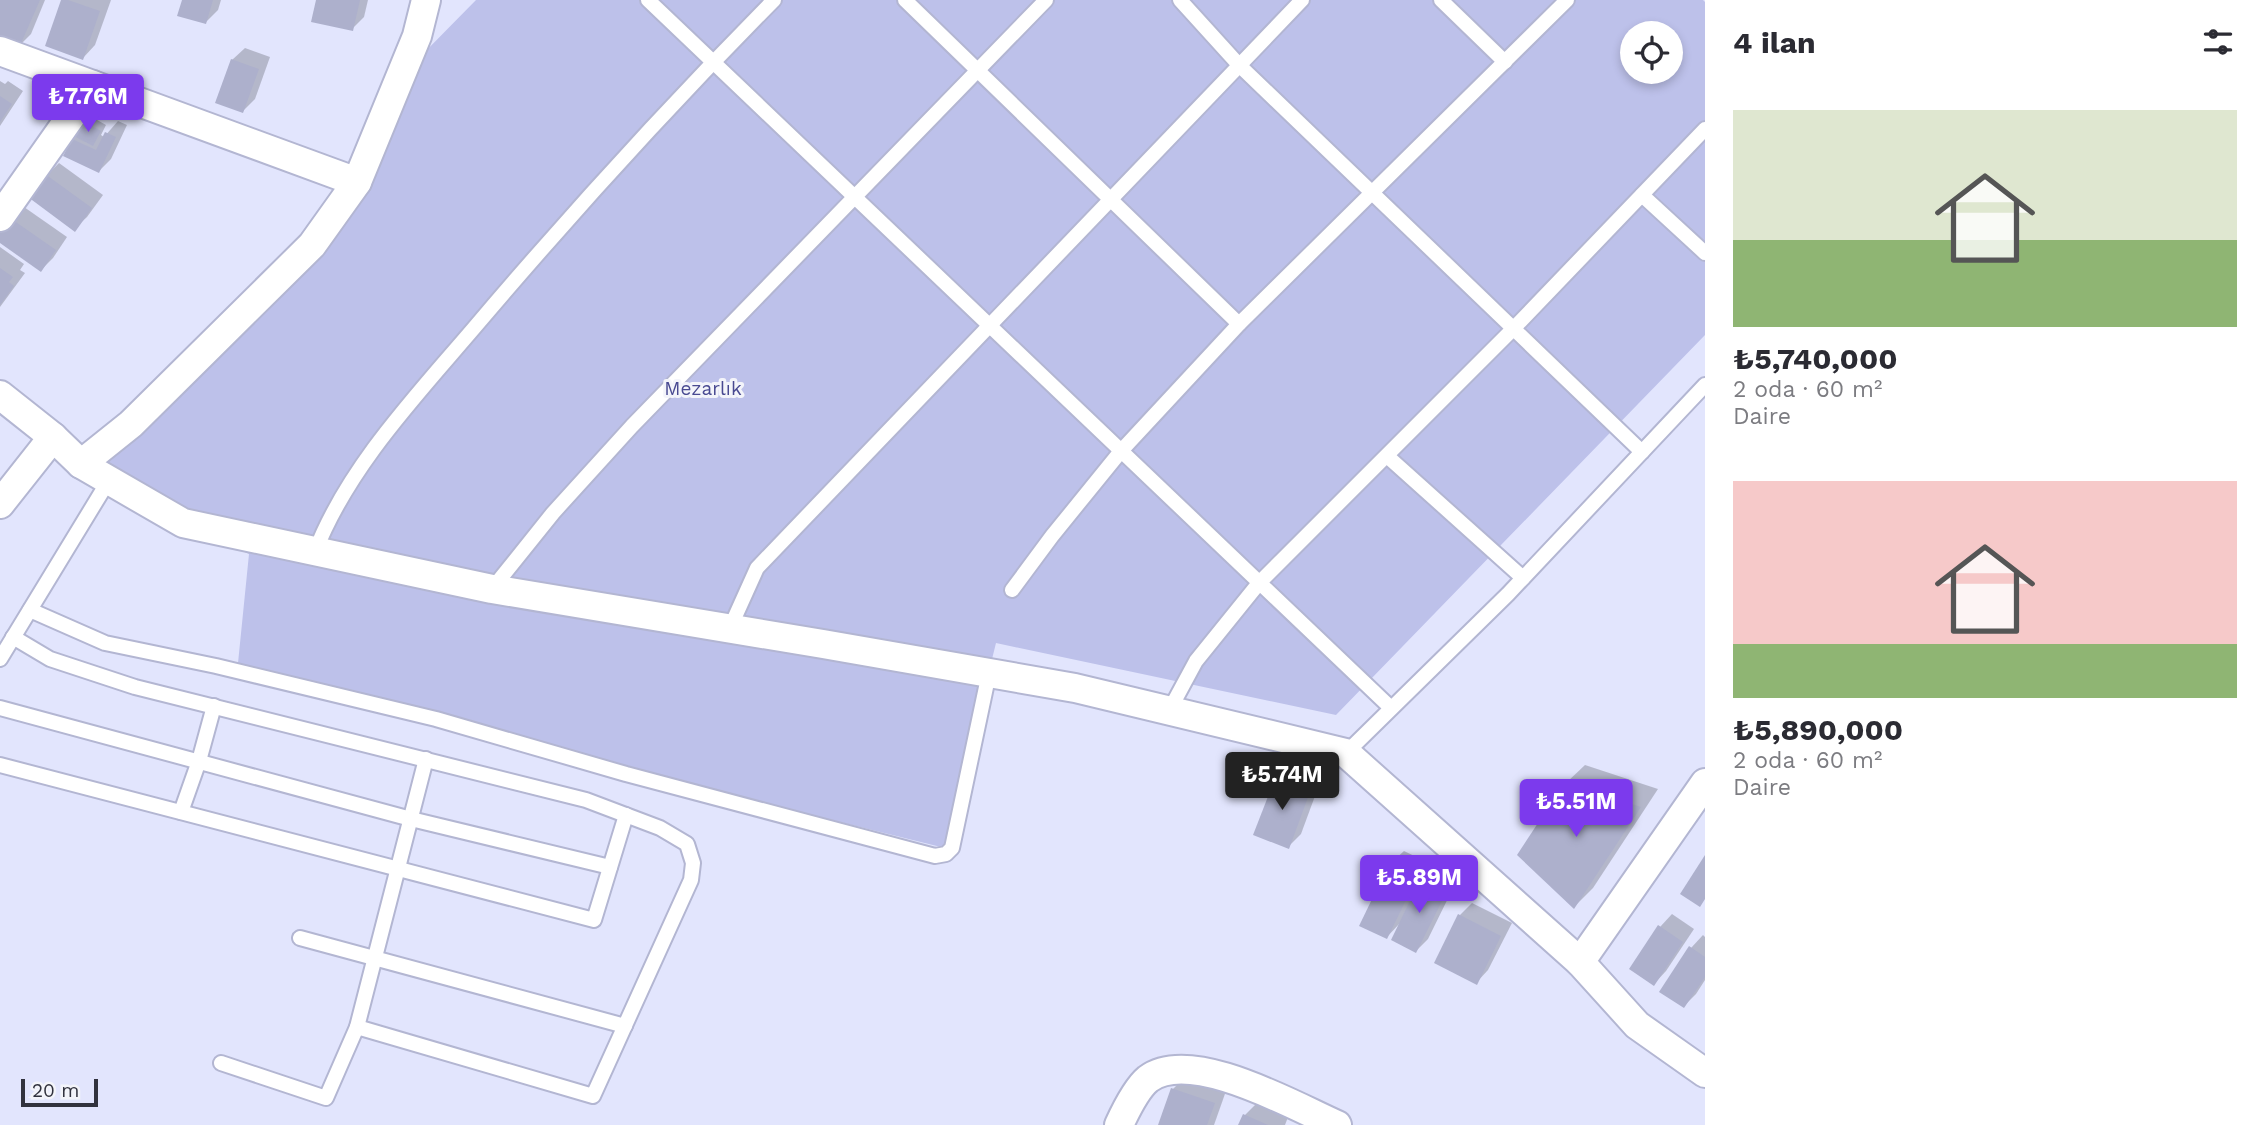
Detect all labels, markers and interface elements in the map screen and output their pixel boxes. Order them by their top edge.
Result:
map controls [1620,21,1683,84]
button: locate [1620,21,1683,84]
icon: filters [2199,23,2237,61]
text: 4 ilan [1733,25,1816,60]
pin: ₺7.76M [31,74,145,134]
text: ₺7.76M [48,83,128,110]
icon: home [1922,155,2048,281]
text: ₺5,740,000 [1733,341,1898,376]
text: 2 oda · 60 m² [1733,376,1882,403]
park label: Mezarlık [664,377,742,400]
text: Daire [1733,403,1791,430]
icon: home [1922,526,2048,652]
text: ₺5,890,000 [1733,712,1903,747]
text: 2 oda · 60 m² [1733,747,1882,774]
pin: ₺5.74M [1225,752,1339,812]
text: ₺5.74M [1241,761,1323,788]
text: Daire [1733,774,1791,801]
pin: ₺5.51M [1519,780,1633,839]
text: ₺5.51M [1536,788,1616,815]
pin: ₺5.89M [1362,856,1476,915]
text: ₺5.89M [1376,864,1462,891]
scale bar [21,1076,98,1108]
text: 20 m [32,1079,79,1102]

